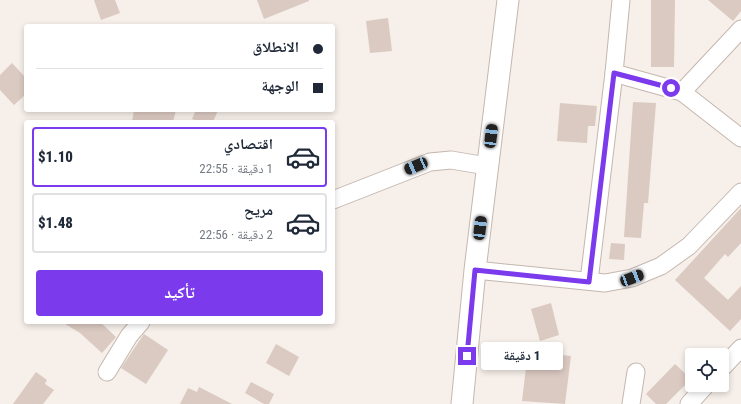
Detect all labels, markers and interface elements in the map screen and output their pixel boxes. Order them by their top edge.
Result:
text: الانطلاق [253,38,299,56]
text: الوجهة [261,77,299,95]
route start [662,79,680,97]
car [484,123,498,149]
text: اقتصادي [224,135,273,153]
icon: car [285,139,321,175]
text: $1.10 [38,148,73,166]
car [403,156,429,176]
text: 1 دقيقة · 22:55 [199,161,273,176]
text: مريح [244,201,273,219]
icon: car [285,205,321,241]
text: $1.48 [38,214,73,232]
car [473,215,487,241]
text: 2 دقيقة · 22:56 [199,227,273,242]
car [619,268,645,288]
button: تأكيد [36,270,323,316]
callout: 1 دقيقة [481,342,563,370]
route end [458,347,476,365]
text: 1 دقيقة [504,348,540,363]
map controls [685,348,729,392]
button: locate [685,348,729,392]

